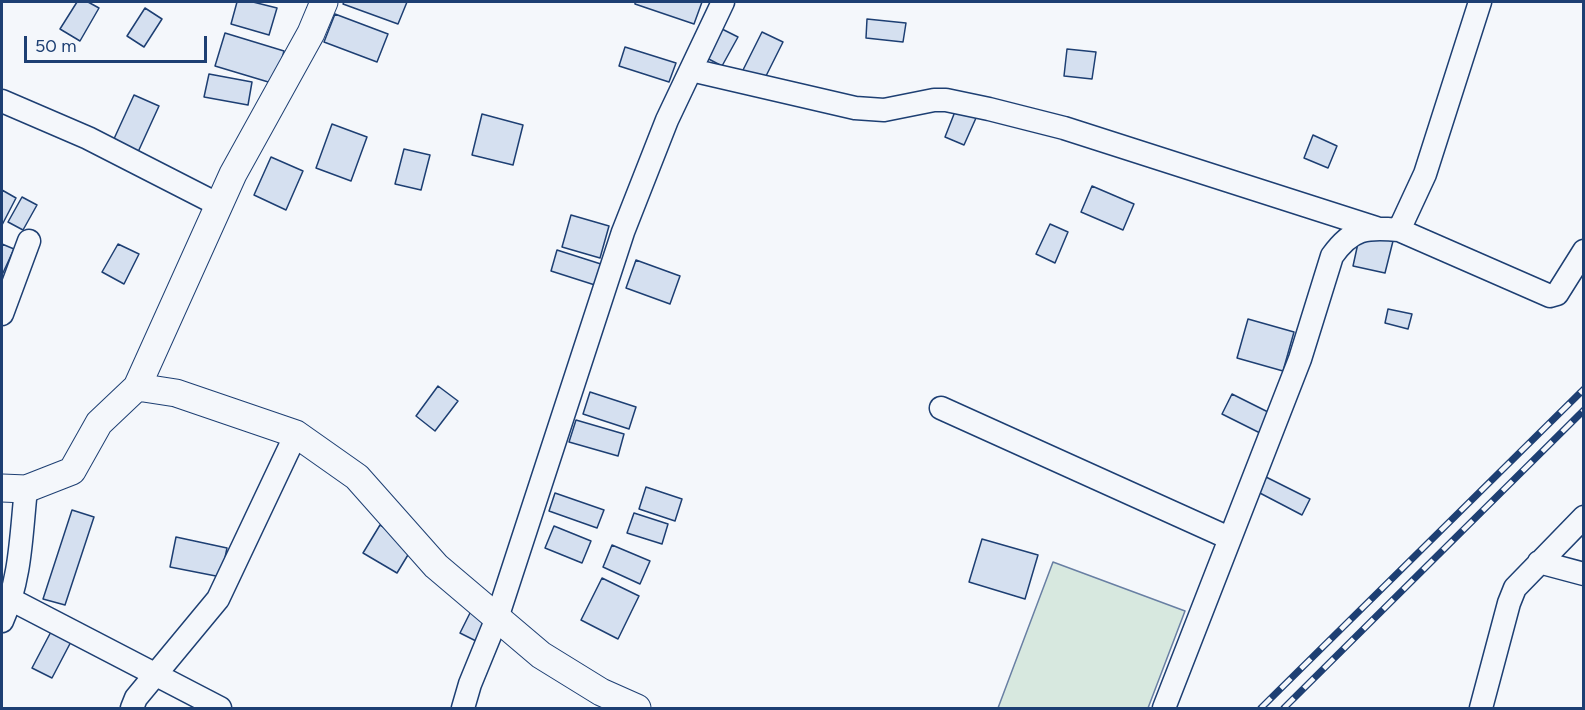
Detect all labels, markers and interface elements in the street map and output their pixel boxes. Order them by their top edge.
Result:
scale bar [27,24,210,62]
text: 50 m [35,35,77,57]

